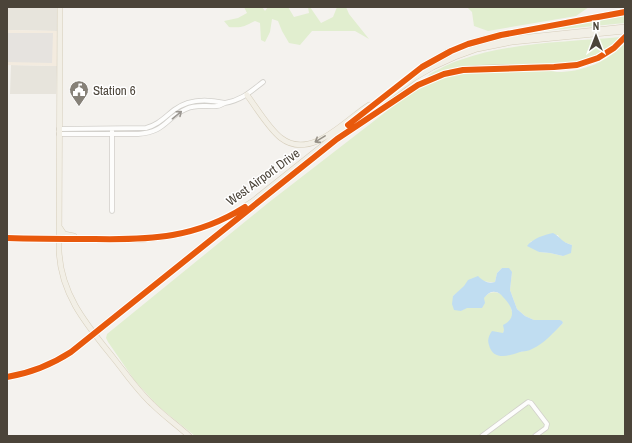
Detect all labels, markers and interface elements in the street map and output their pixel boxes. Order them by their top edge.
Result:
north arrow [576,16,616,56]
text: N [593,19,599,33]
public building icon: Station 6 [68,79,90,107]
place label: Station 6 [93,82,136,99]
one-way arrow [171,111,182,119]
one-way arrow [314,136,326,144]
street label: West Airport Drive [223,145,303,209]

